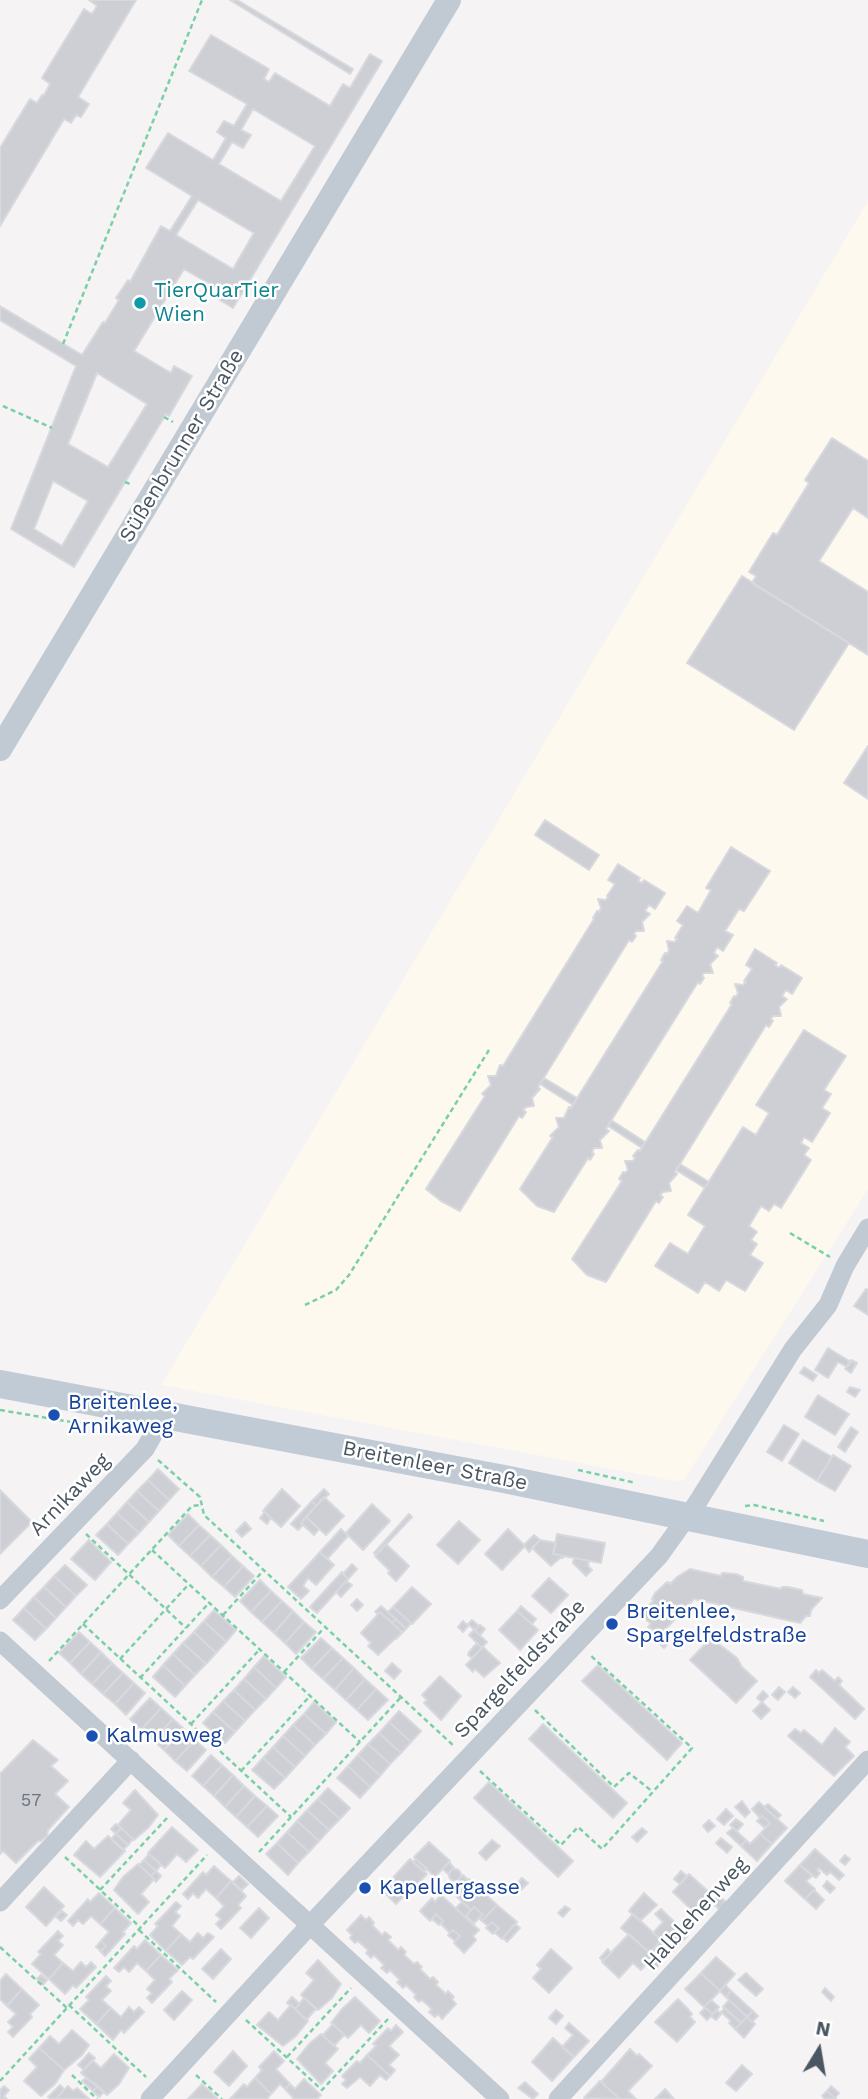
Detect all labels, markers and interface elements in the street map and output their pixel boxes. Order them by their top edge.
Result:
place label: TierQuarTier Wien [154,278,279,328]
marker: TierQuarTier Wien [132,295,148,311]
street label: Süßenbrunner Straße [114,345,250,547]
place label: Breitenlee, Arnikaweg [68,1390,178,1440]
marker: Breitenlee, Arnikaweg [46,1407,62,1423]
street label: Breitenleer Straße [341,1436,529,1496]
street label: Arnikaweg [25,1449,115,1541]
street label: Spargelfeldstraße [449,1594,591,1744]
place label: Breitenlee, Spargelfeldstraße [626,1599,807,1649]
marker: Breitenlee, Spargelfeldstraße [604,1616,620,1632]
place label: Kalmusweg [106,1723,222,1749]
marker: Kalmusweg [84,1728,100,1744]
house number: 57 [21,1790,41,1812]
street label: Halblehenweg [639,1852,753,1976]
place label: Kapellergasse [379,1875,520,1901]
marker: Kapellergasse [357,1880,373,1896]
north arrow [784,2015,854,2085]
text: N [814,2016,832,2042]

